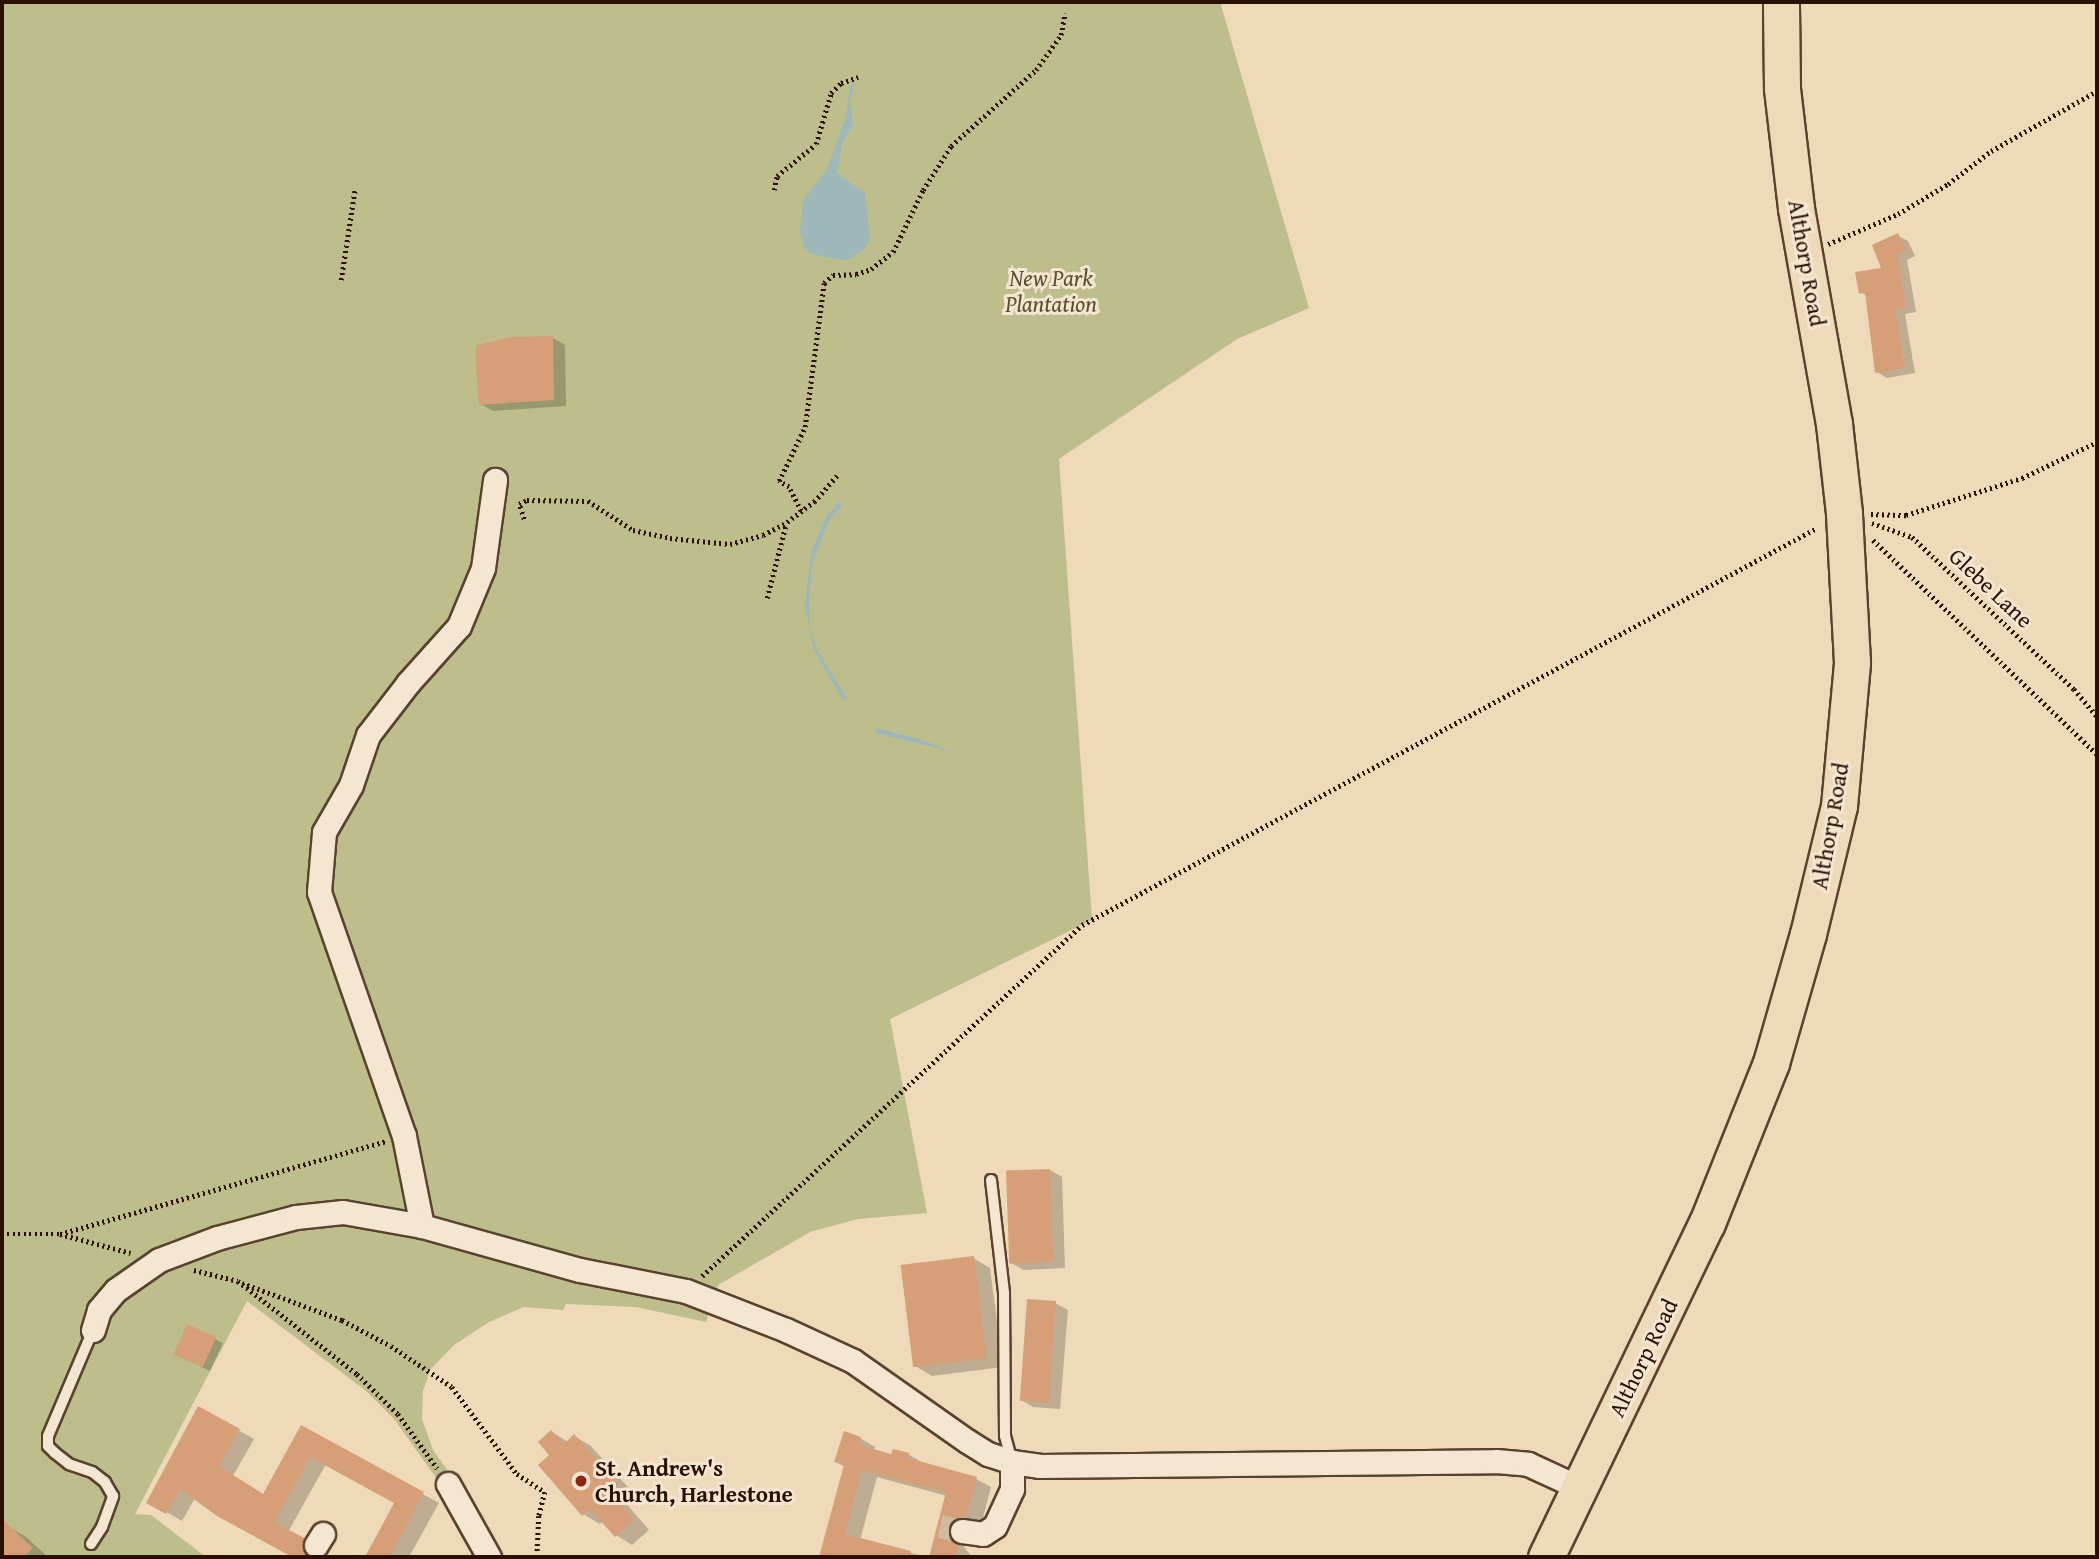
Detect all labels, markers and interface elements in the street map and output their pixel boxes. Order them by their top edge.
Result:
street label: Althorp Road [1782,197,1832,329]
park label: New Park Plantation [1005,264,1097,318]
street label: Glebe Lane [1943,542,2039,634]
street label: Althorp Road [1805,760,1855,892]
street label: Althorp Road [1602,1294,1684,1422]
place label: St. Andrew's Church, Harlestone [595,1454,793,1508]
marker: St. Andrew's Church, Harlestone [573,1473,589,1489]

